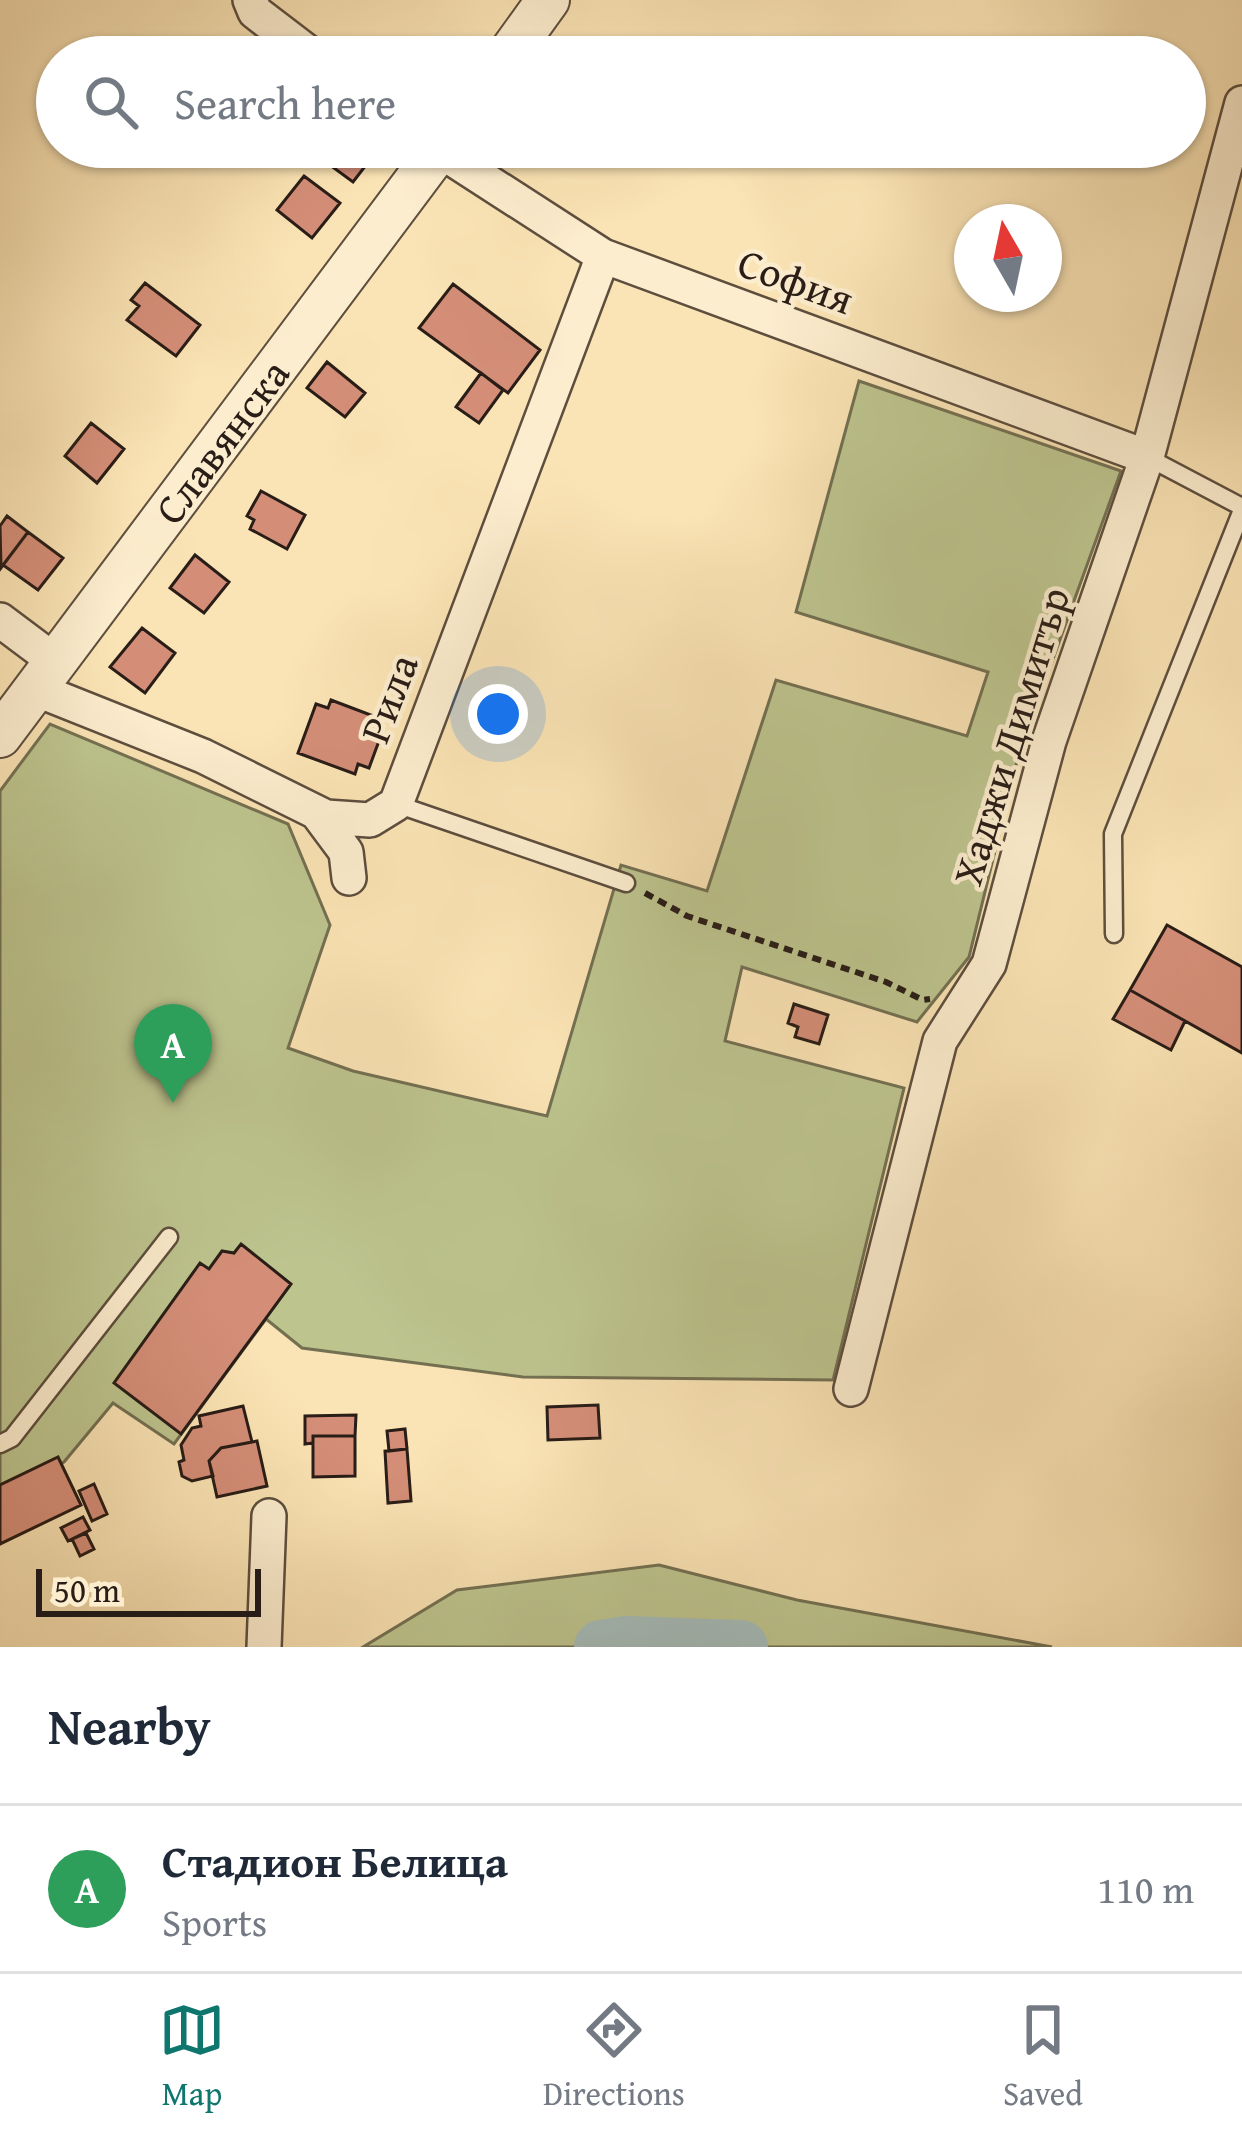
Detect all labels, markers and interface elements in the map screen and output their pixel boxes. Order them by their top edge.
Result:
search box [36,36,1206,168]
icon: search [78,69,144,135]
text: Search here [174,70,396,135]
north arrow [954,204,1062,312]
street label: София [730,231,862,329]
street label: Славянска [139,346,303,536]
street label: Хаджи Димитър [936,580,1084,892]
street label: Рила [343,645,433,751]
your location [468,684,528,744]
pin: A [134,1004,212,1103]
scale bar [36,1563,261,1616]
text: 50 m [54,1566,120,1614]
text: Nearby [48,1688,211,1763]
text: Стадион Белица [162,1828,508,1893]
text: A [75,1860,99,1917]
text: 110 m [1097,1860,1194,1917]
text: Sports [162,1893,267,1950]
tab: Map [159,1997,225,2117]
tab: Directions [543,1997,685,2117]
tab: Saved [1003,1997,1083,2117]

